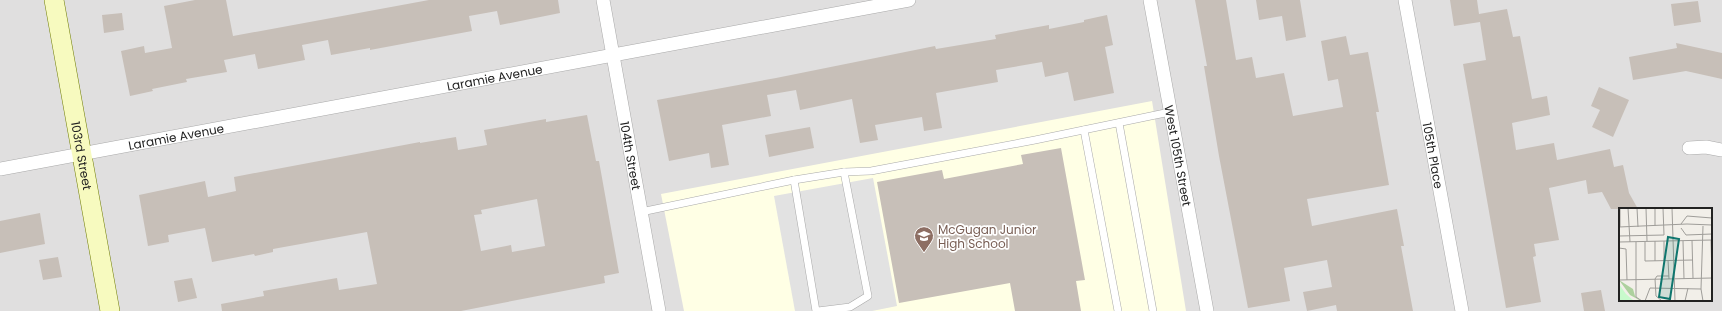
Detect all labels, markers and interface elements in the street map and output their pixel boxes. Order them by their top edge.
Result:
street label: Laramie Avenue [445,60,544,94]
street label: West 105th Street [1161,103,1196,207]
street label: Laramie Avenue [127,119,225,154]
street label: 103rd Street [67,120,97,191]
street label: 104th Street [616,120,646,191]
street label: 105th Place [1419,121,1448,190]
inset map [1619,208,1712,301]
place label: McGugan Junior High School [938,221,1037,252]
school or university icon: McGugan Junior High School [913,225,935,253]

